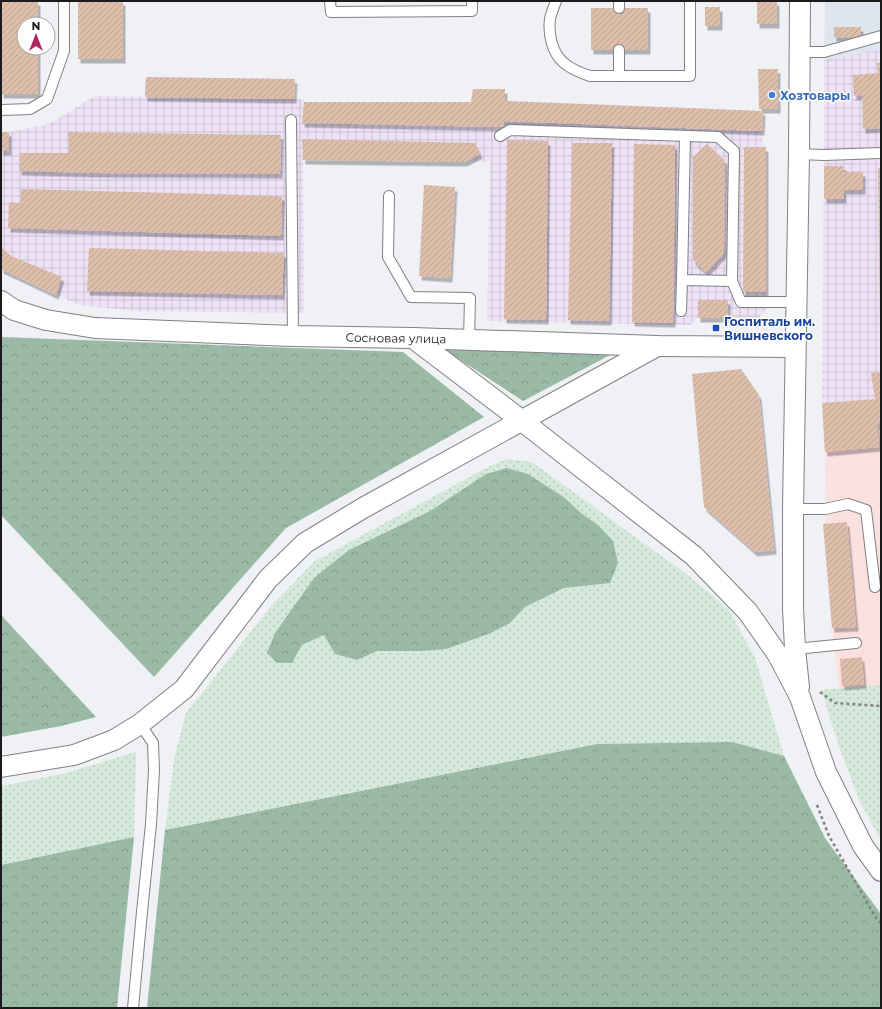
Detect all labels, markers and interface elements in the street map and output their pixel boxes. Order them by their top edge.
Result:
north arrow [16,16,56,56]
text: N [32,19,40,33]
place label: Хозтовары [780,88,850,103]
marker: Хозтовары [767,90,777,100]
place label: Госпиталь им. Вишневского [724,314,815,343]
marker: Госпиталь им. Вишневского [711,323,721,333]
street label: Сосновая улица [346,330,446,346]

